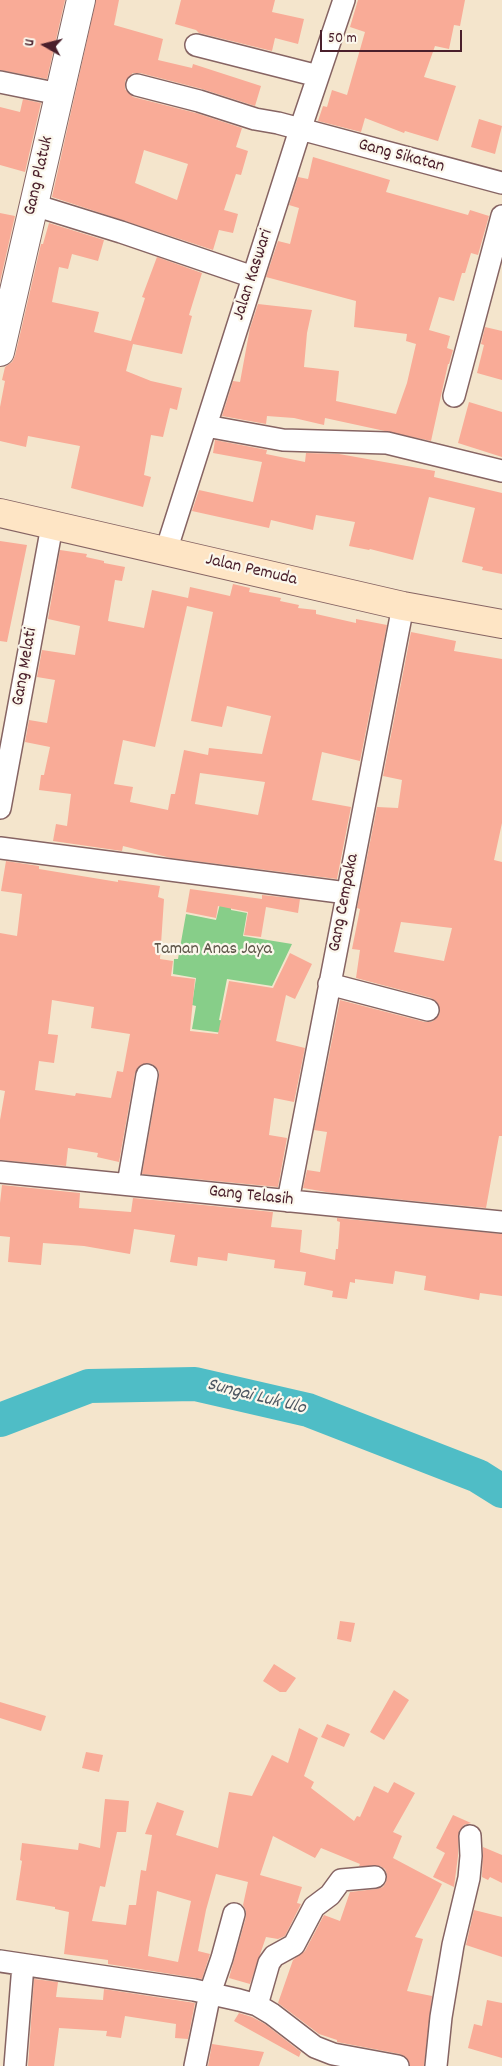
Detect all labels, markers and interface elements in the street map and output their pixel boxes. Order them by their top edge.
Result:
north arrow [20,20,70,70]
scale bar [322,20,464,52]
text: 50 m [328,28,357,50]
text: U [20,38,41,48]
street label: Gang Platuk [20,134,60,218]
street label: Gang Sikatan [356,135,446,179]
street label: Jalan Kaswari [229,227,279,323]
street label: Jalan Pemuda [203,550,299,592]
street label: Gang Melati [9,626,43,708]
street label: Gang Cempaka [325,852,365,954]
park label: Taman Anas Jaya [154,940,272,962]
street label: Gang Telasih [208,1182,294,1212]
water label: Sungai Luk Ulo [204,1375,308,1421]

